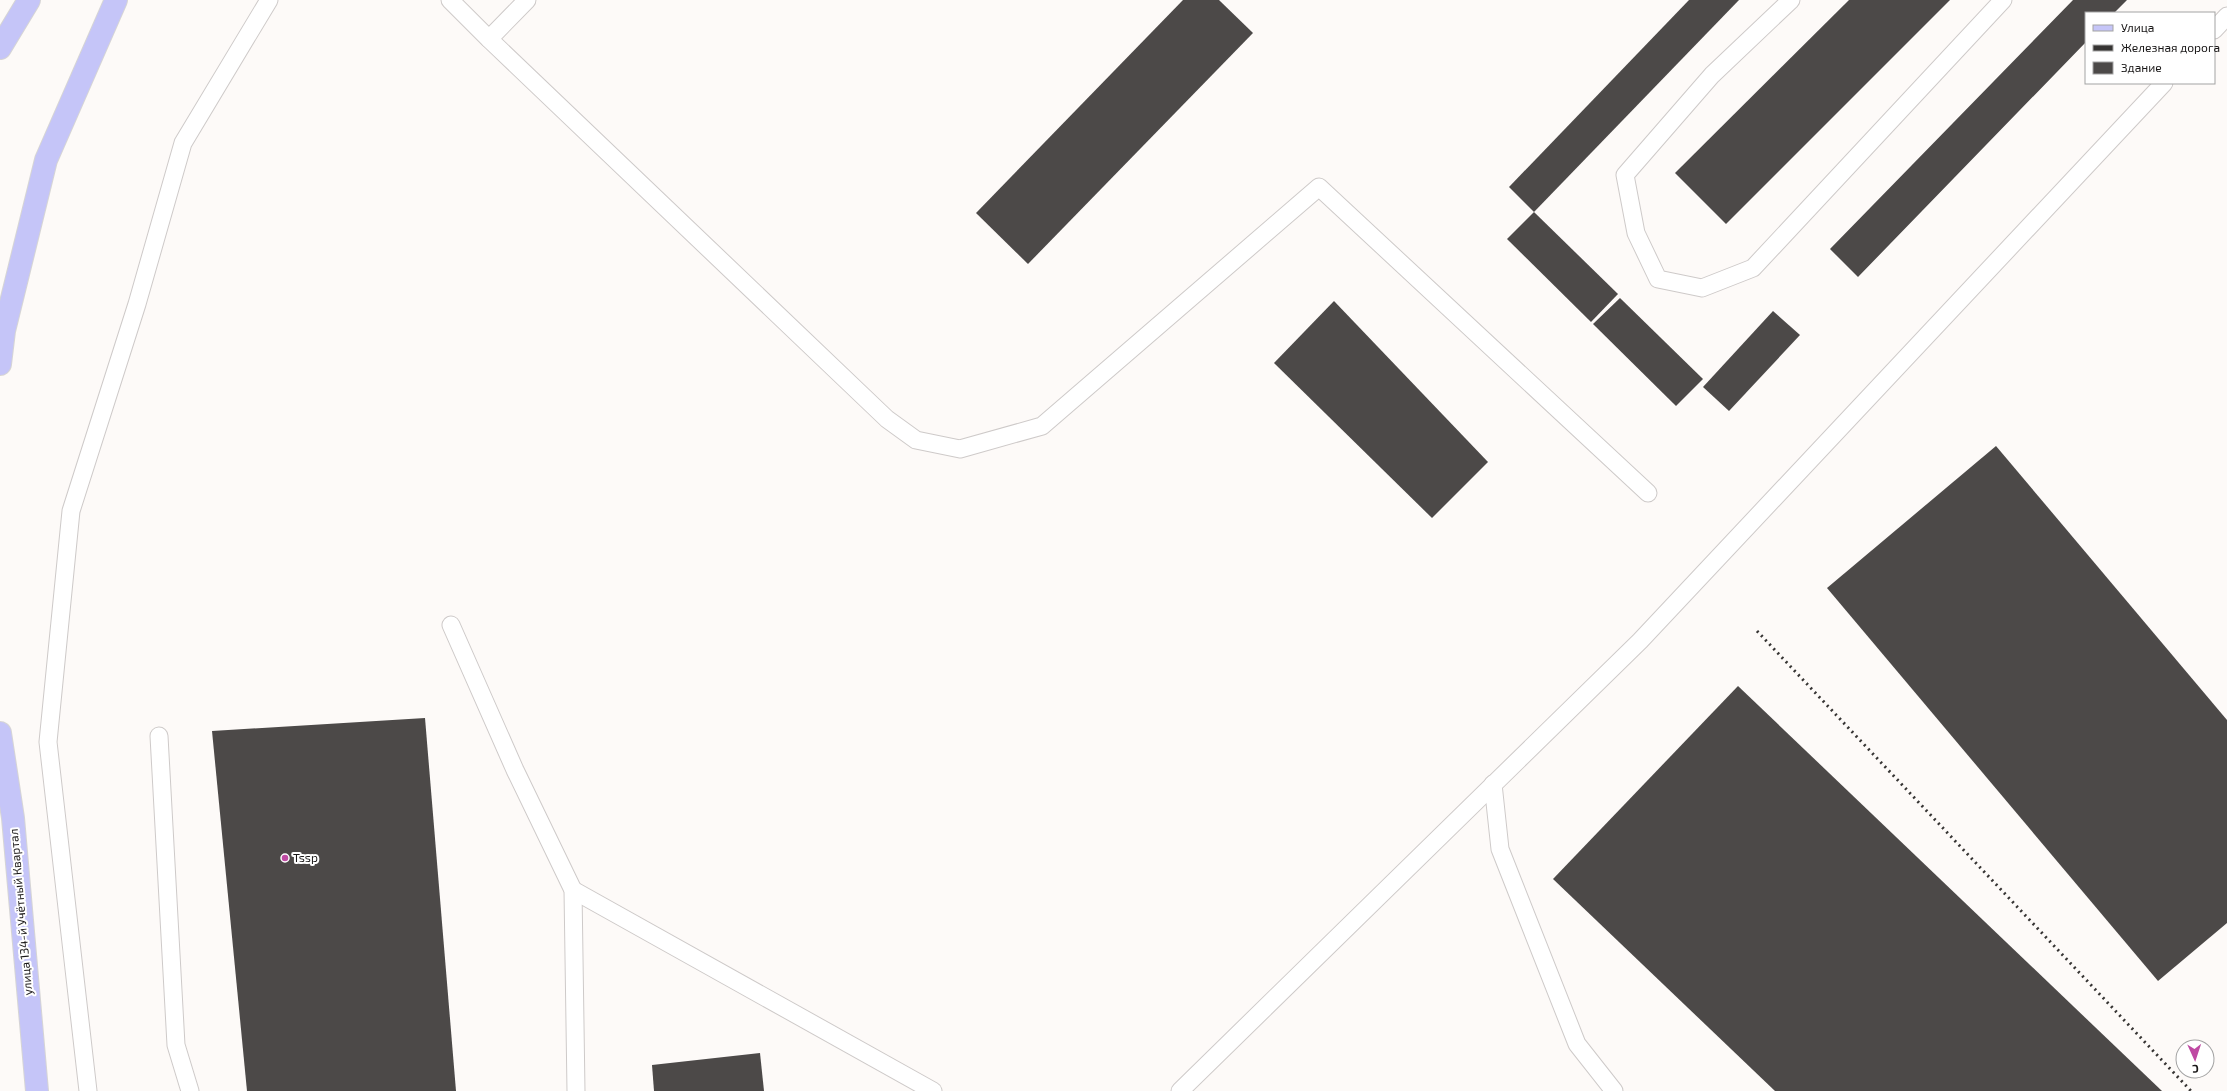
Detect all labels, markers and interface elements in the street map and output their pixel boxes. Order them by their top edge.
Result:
legend [2085,12,2215,84]
text: Улица [2121,20,2154,34]
text: Железная дорога [2121,40,2220,54]
text: Здание [2121,60,2162,74]
street label: улица 134-й Учётный Квартал [6,828,35,996]
place label: Tssp [293,850,318,864]
marker: Tssp [280,853,290,863]
north arrow [2175,1039,2215,1079]
text: С [2191,1063,2199,1076]

